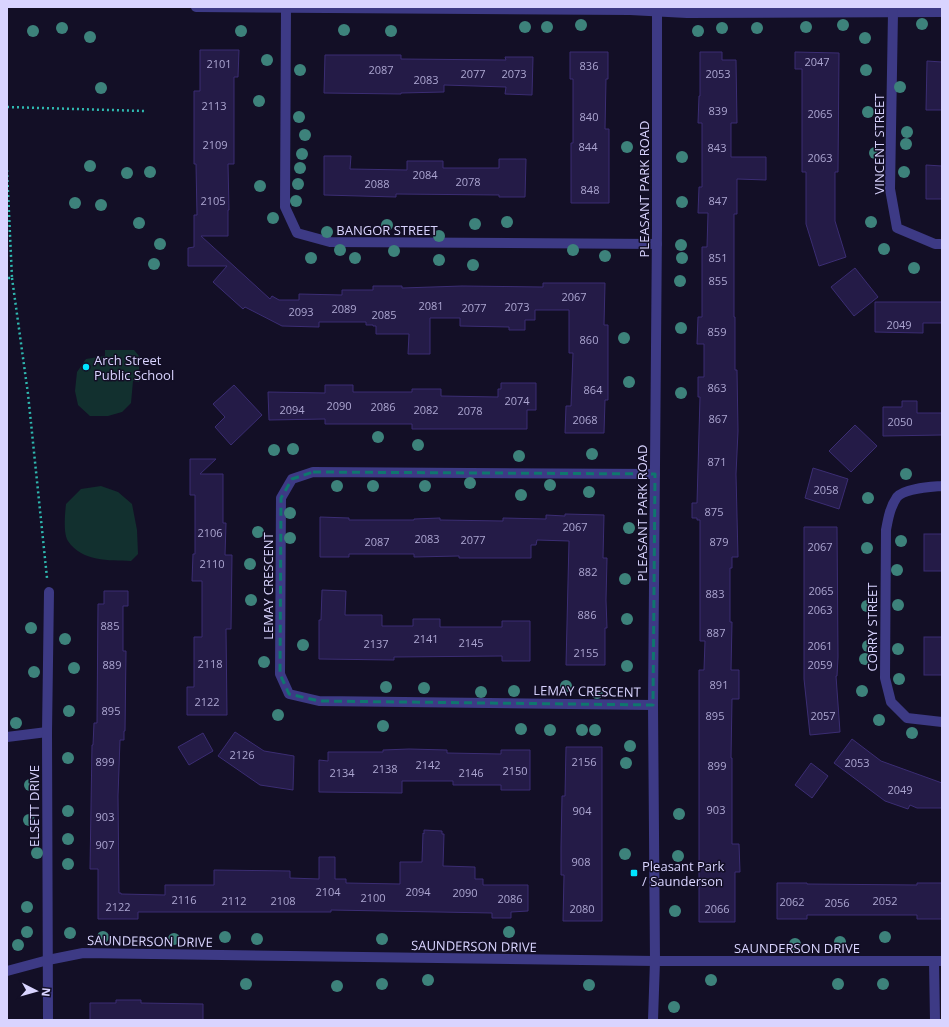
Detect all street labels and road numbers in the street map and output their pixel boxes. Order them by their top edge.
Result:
street label: VINCENT STREET [870,93,888,194]
street label: PLEASANT PARK ROAD [635,121,653,257]
street label: BANGOR STREET [336,221,438,239]
street label: PLEASANT PARK ROAD [633,445,651,581]
street label: LEMAY CRESCENT [259,531,277,640]
street label: CORRY STREET [863,582,881,671]
street label: LEMAY CRESCENT [533,681,642,701]
street label: ELSETT DRIVE [25,765,43,847]
street label: SAUNDERSON DRIVE [87,931,213,951]
street label: SAUNDERSON DRIVE [411,936,537,956]
street label: SAUNDERSON DRIVE [734,939,860,957]

